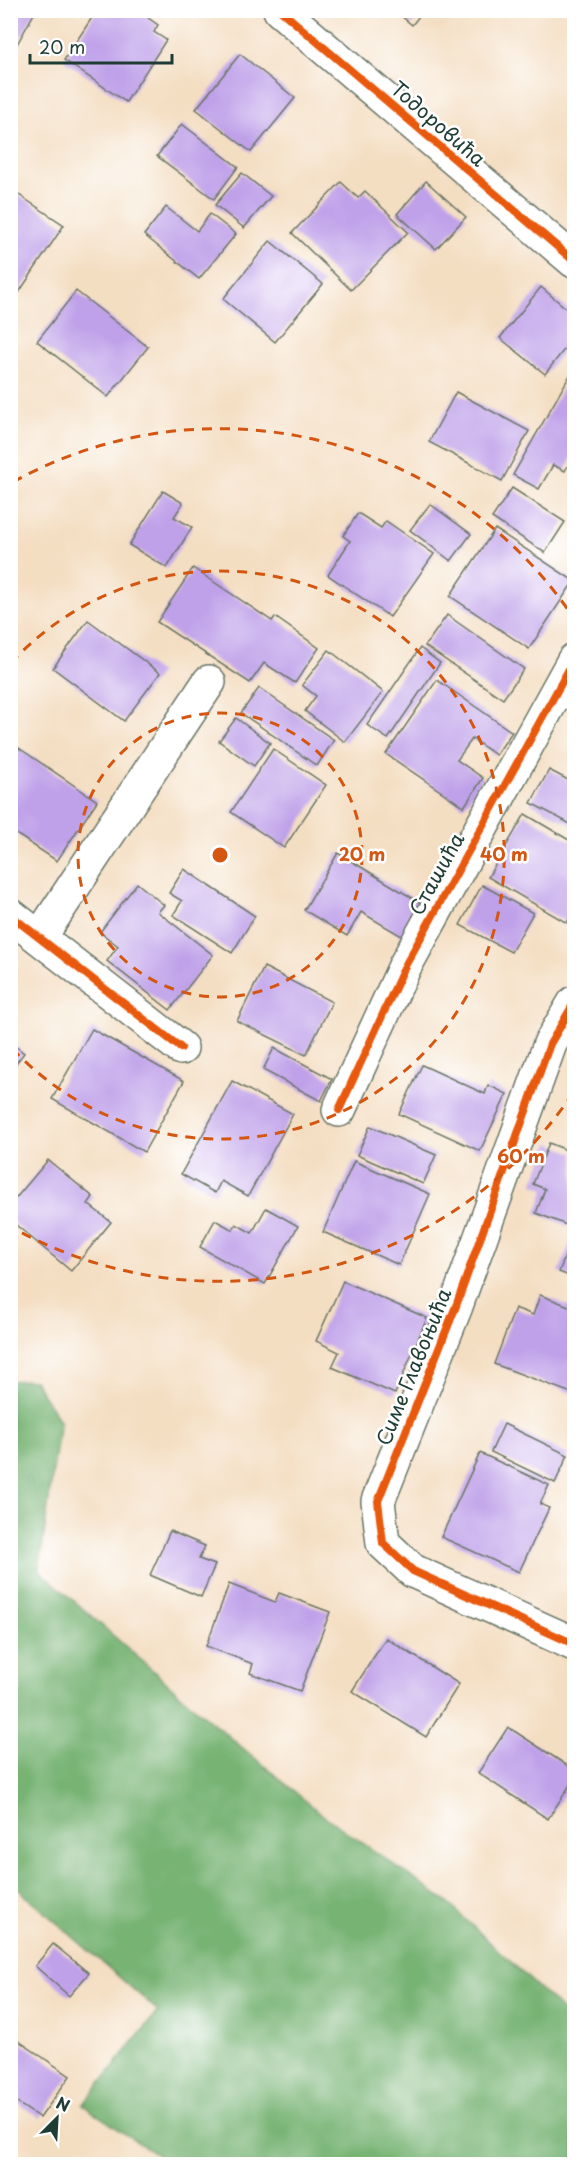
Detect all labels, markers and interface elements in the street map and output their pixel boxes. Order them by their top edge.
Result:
scale bar [30,27,172,65]
text: 20 m [39,33,85,60]
street label: Тодоровића [385,73,493,173]
street label: Сташића [401,826,471,920]
text: 20 m [339,840,385,867]
text: 40 m [480,840,528,867]
centre of rings [210,845,230,865]
text: 60 m [497,1142,545,1169]
street label: Симе Главоњића [368,1283,458,1450]
north arrow [27,2088,87,2148]
text: N [53,2090,74,2117]

